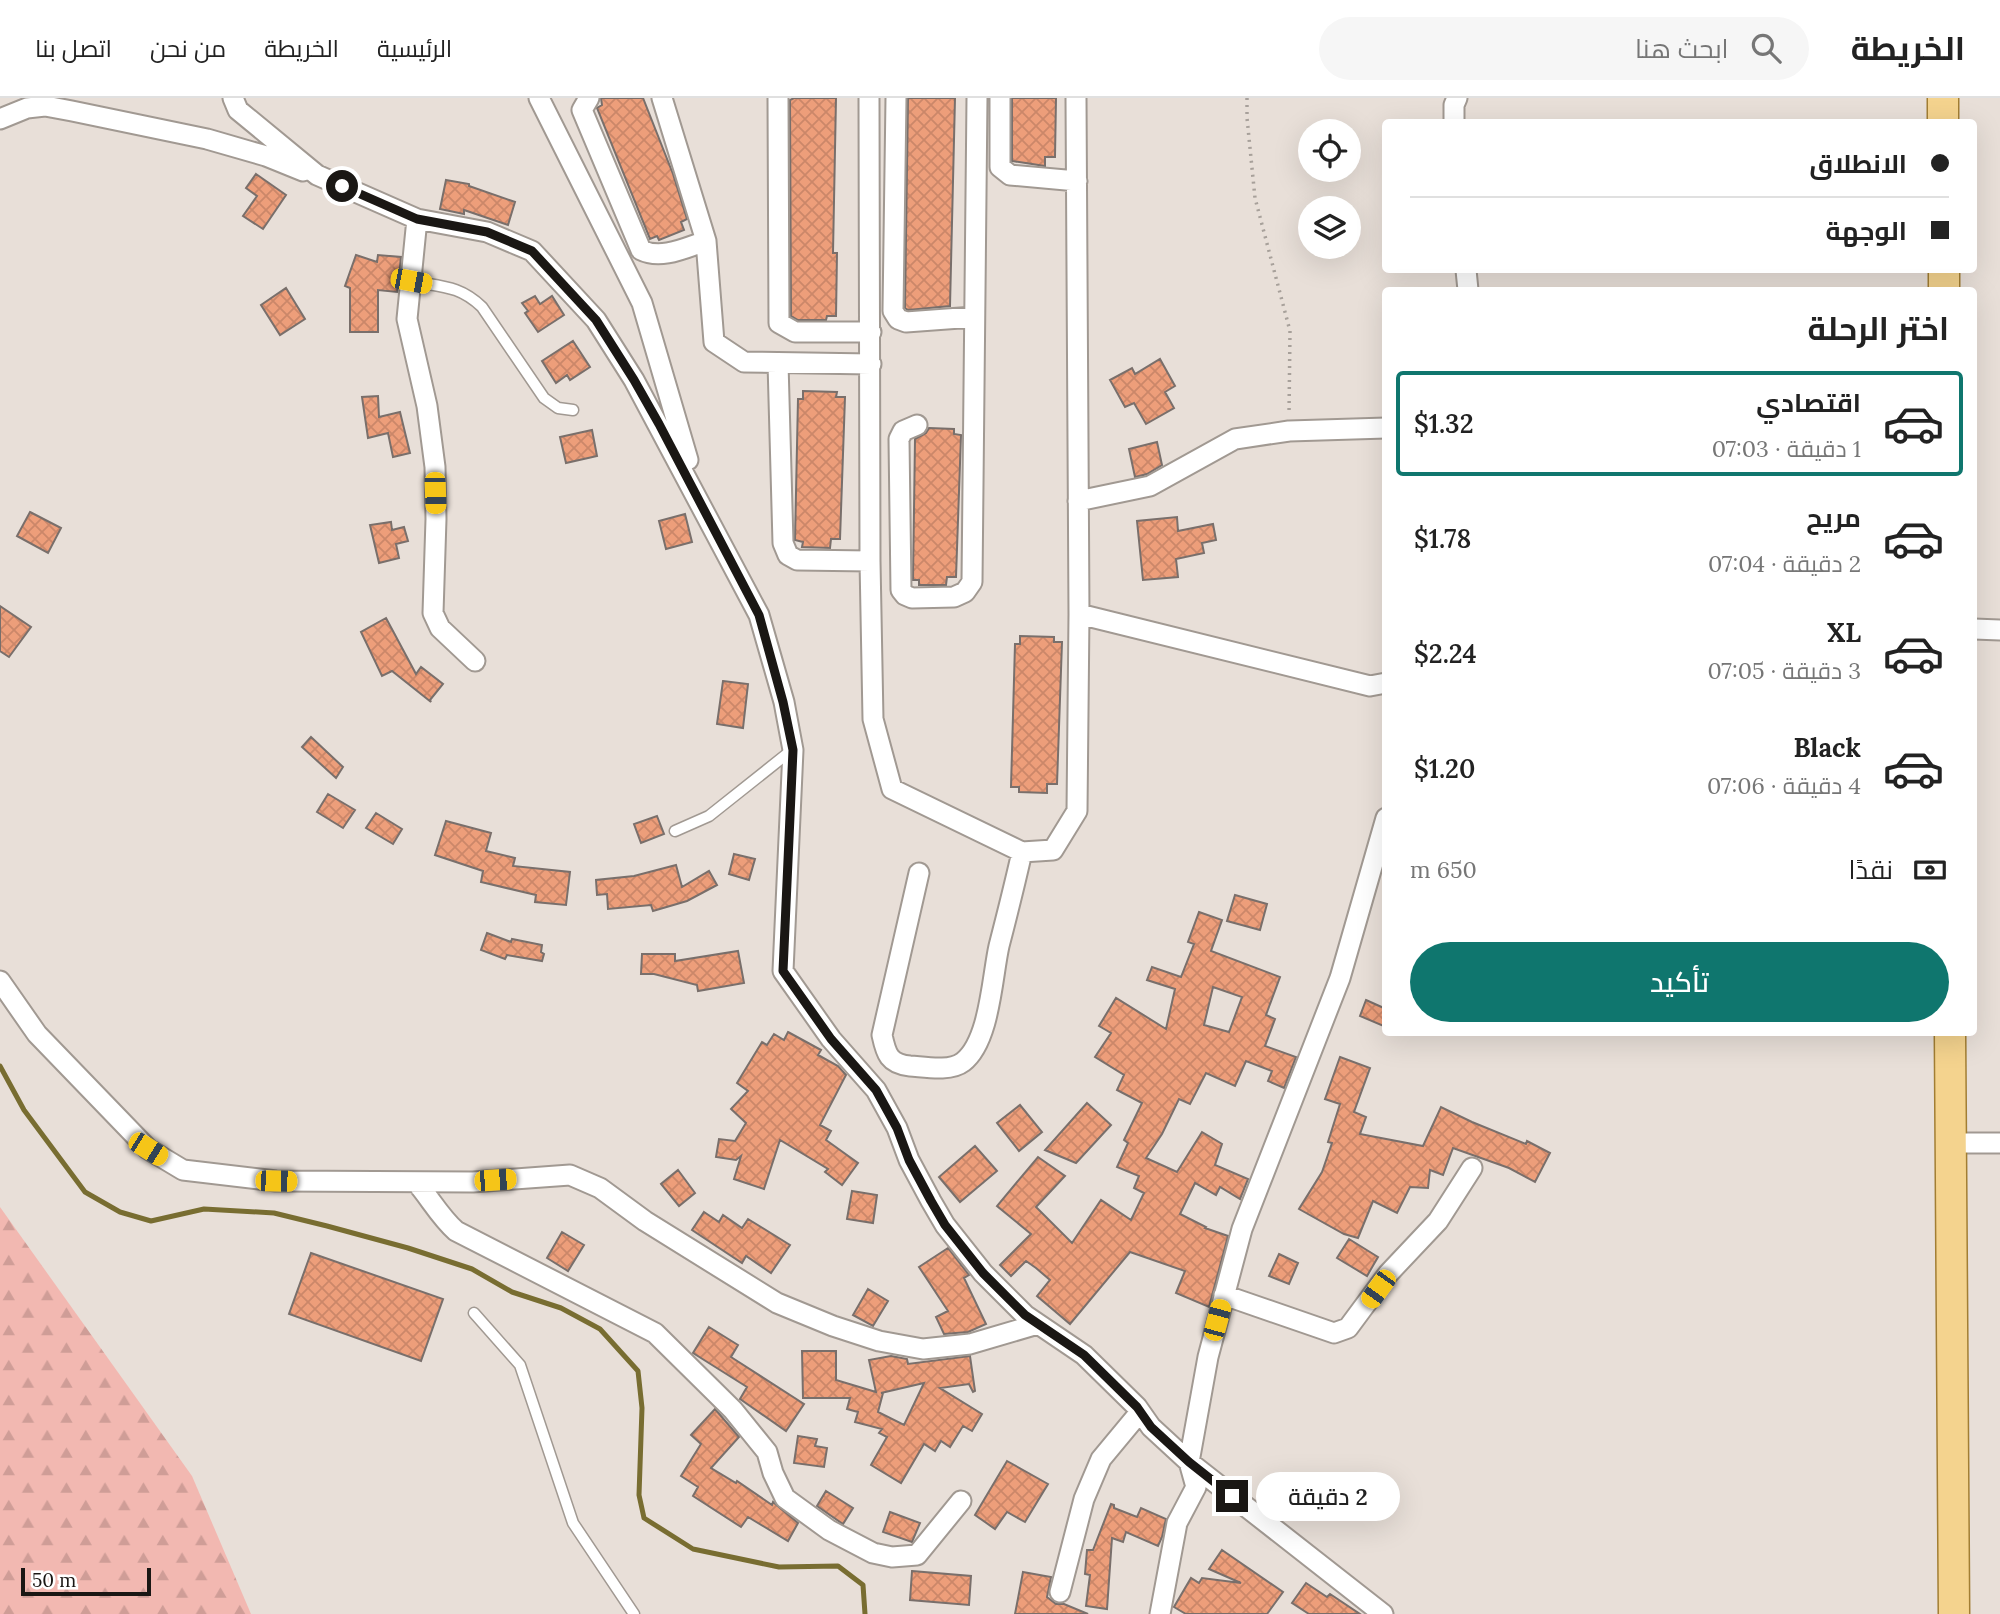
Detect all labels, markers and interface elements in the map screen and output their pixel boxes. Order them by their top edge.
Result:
search box [1319,17,1809,80]
text: الخريطة [1851,27,1965,69]
icon: search [1747,29,1785,67]
text: ابحث هنا [1635,32,1729,65]
text: اتصل بنا [35,33,112,64]
text: من نحن [150,33,226,64]
text: الخريطة [264,33,339,64]
text: الرئيسية [377,33,452,64]
map controls [1298,119,1361,259]
button: locate [1298,119,1361,182]
text: الانطلاق [1809,147,1907,180]
route start [326,170,358,202]
button: layers [1298,196,1361,259]
text: الوجهة [1826,214,1907,247]
car [389,267,434,295]
text: اختر الرحلة [1808,308,1949,349]
text: اقتصادي [1756,386,1861,419]
icon: car [1882,392,1945,455]
text: $1.32 [1414,407,1474,440]
text: 1 دقيقة · 07:03 [1712,434,1861,463]
car [424,472,447,514]
text: مريح [1806,501,1861,534]
icon: car [1882,507,1945,570]
text: $1.78 [1414,522,1471,555]
text: 2 دقيقة · 07:04 [1708,549,1861,578]
text: XL [1827,616,1861,649]
icon: car [1882,622,1945,685]
text: $2.24 [1414,637,1477,670]
text: 3 دقيقة · 07:05 [1708,656,1861,685]
text: Black [1793,731,1861,764]
icon: car [1882,737,1945,800]
text: $1.20 [1414,752,1475,785]
text: 4 دقيقة · 07:06 [1707,771,1861,800]
icon: cash [1911,851,1949,889]
text: نقدًا [1849,853,1893,886]
text: 650 m [1410,855,1477,884]
button: تأكيد [1410,942,1949,1022]
car [125,1129,172,1169]
car [474,1168,517,1192]
car [255,1170,298,1192]
car [1358,1266,1399,1312]
car [1202,1297,1233,1343]
callout: 2 دقيقة [1256,1472,1400,1520]
route end [1216,1480,1248,1512]
text: 2 دقيقة [1288,1482,1368,1511]
scale bar [21,1565,150,1597]
text: 50 m [32,1568,76,1592]

